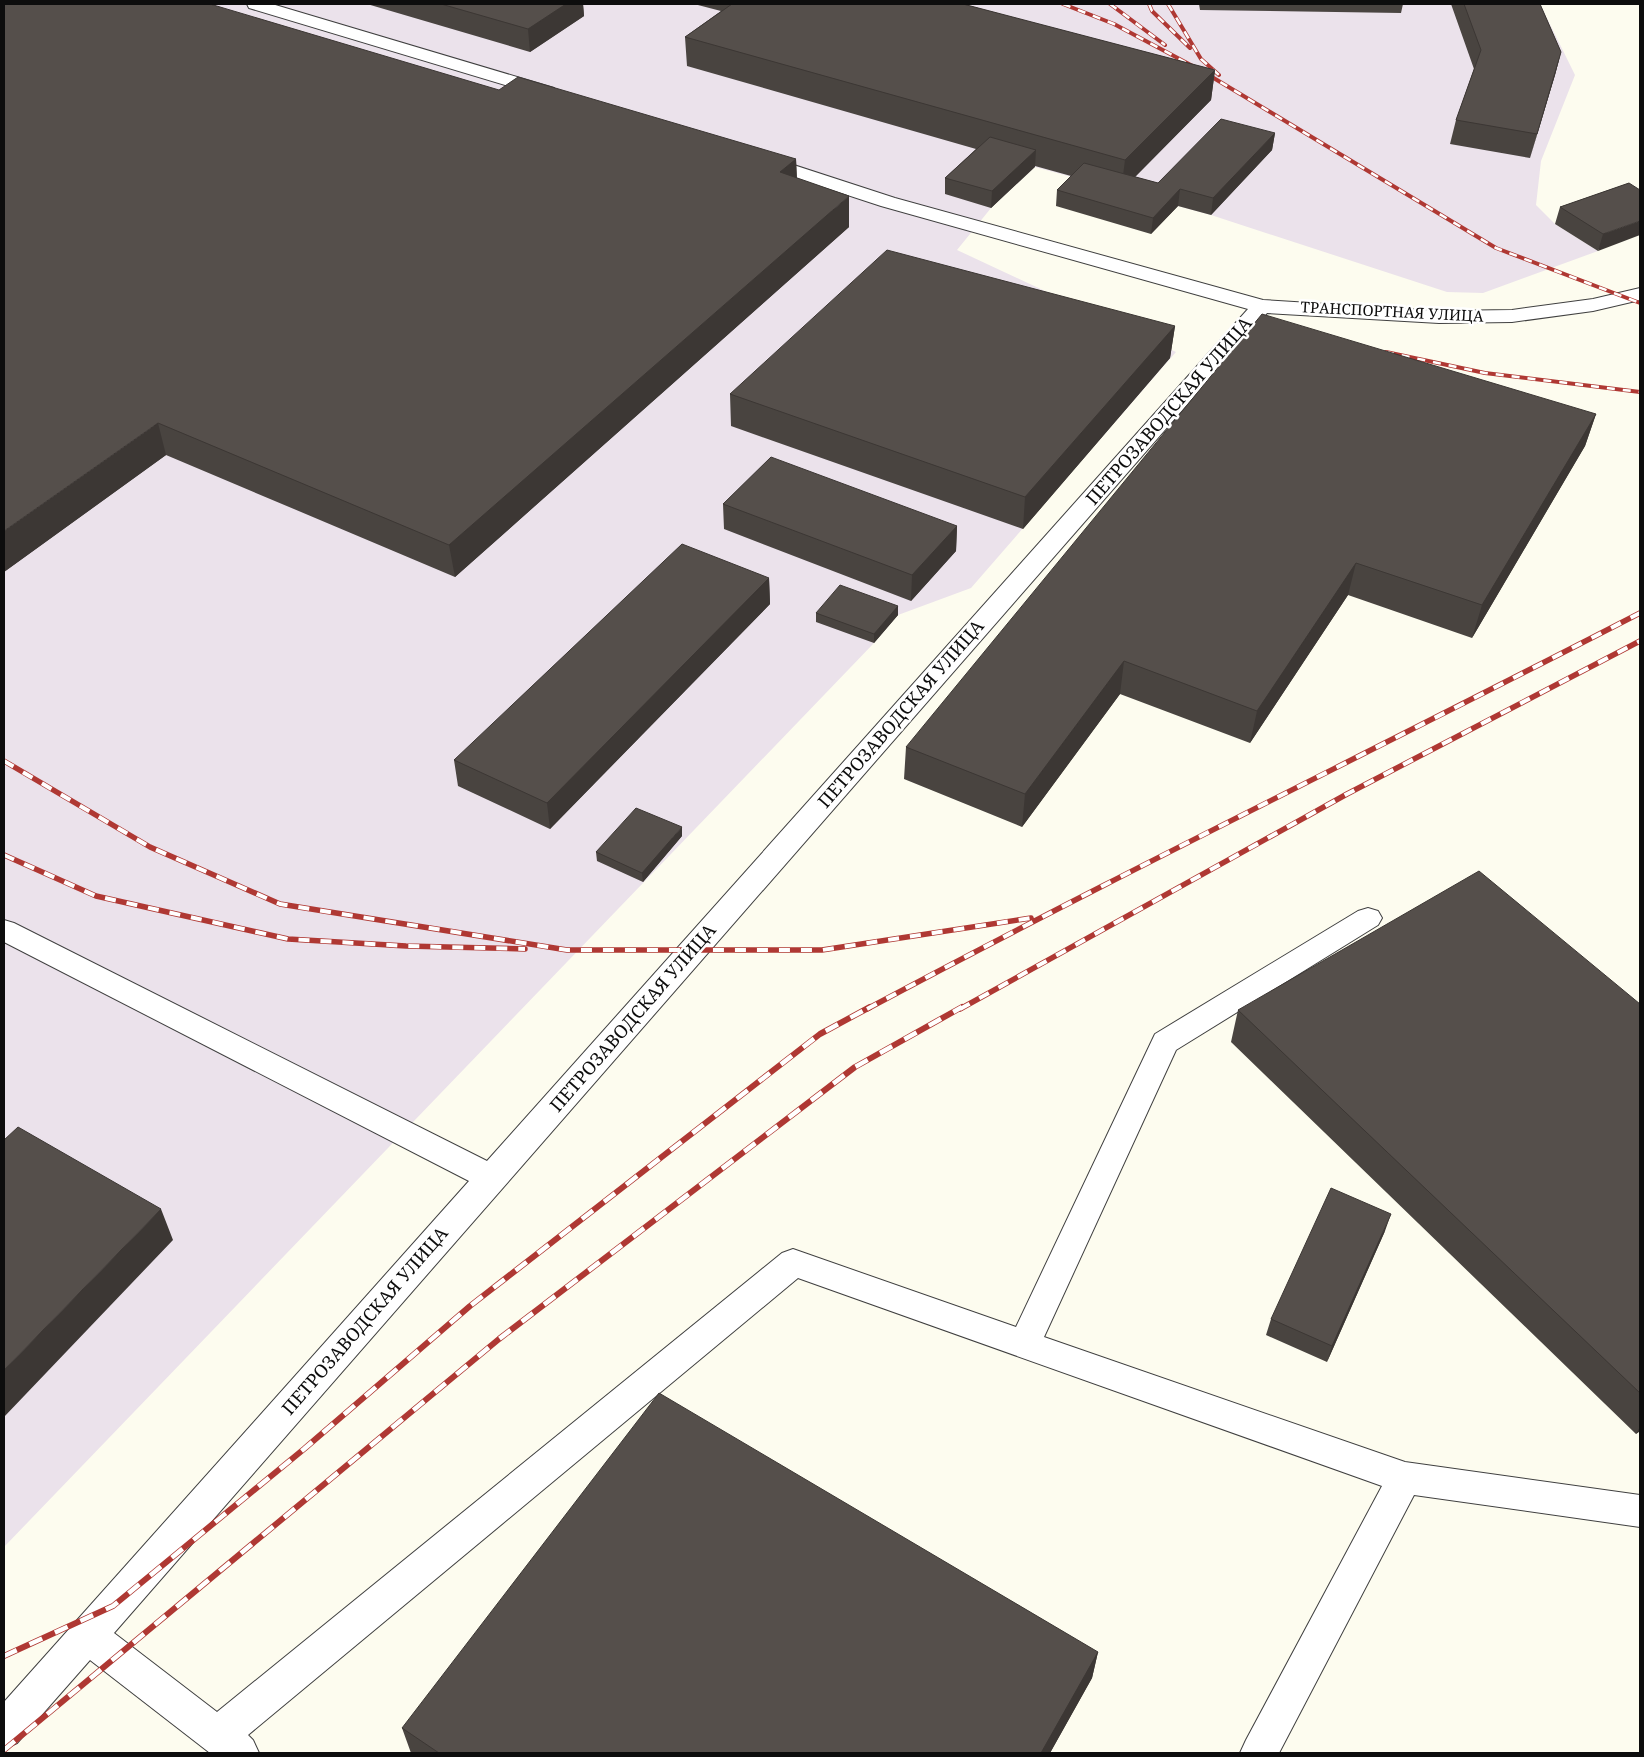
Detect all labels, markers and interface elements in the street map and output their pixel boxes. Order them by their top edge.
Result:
street label: ТРАНСПОРТНАЯ УЛИЦА [1300,296,1484,326]
street label: ПЕТРОЗАВОДСКАЯ УЛИЦА [1080,311,1257,510]
street label: ПЕТРОЗАВОДСКАЯ УЛИЦА [812,614,989,813]
street label: ПЕТРОЗАВОДСКАЯ УЛИЦА [544,918,721,1117]
street label: ПЕТРОЗАВОДСКАЯ УЛИЦА [276,1221,453,1420]

